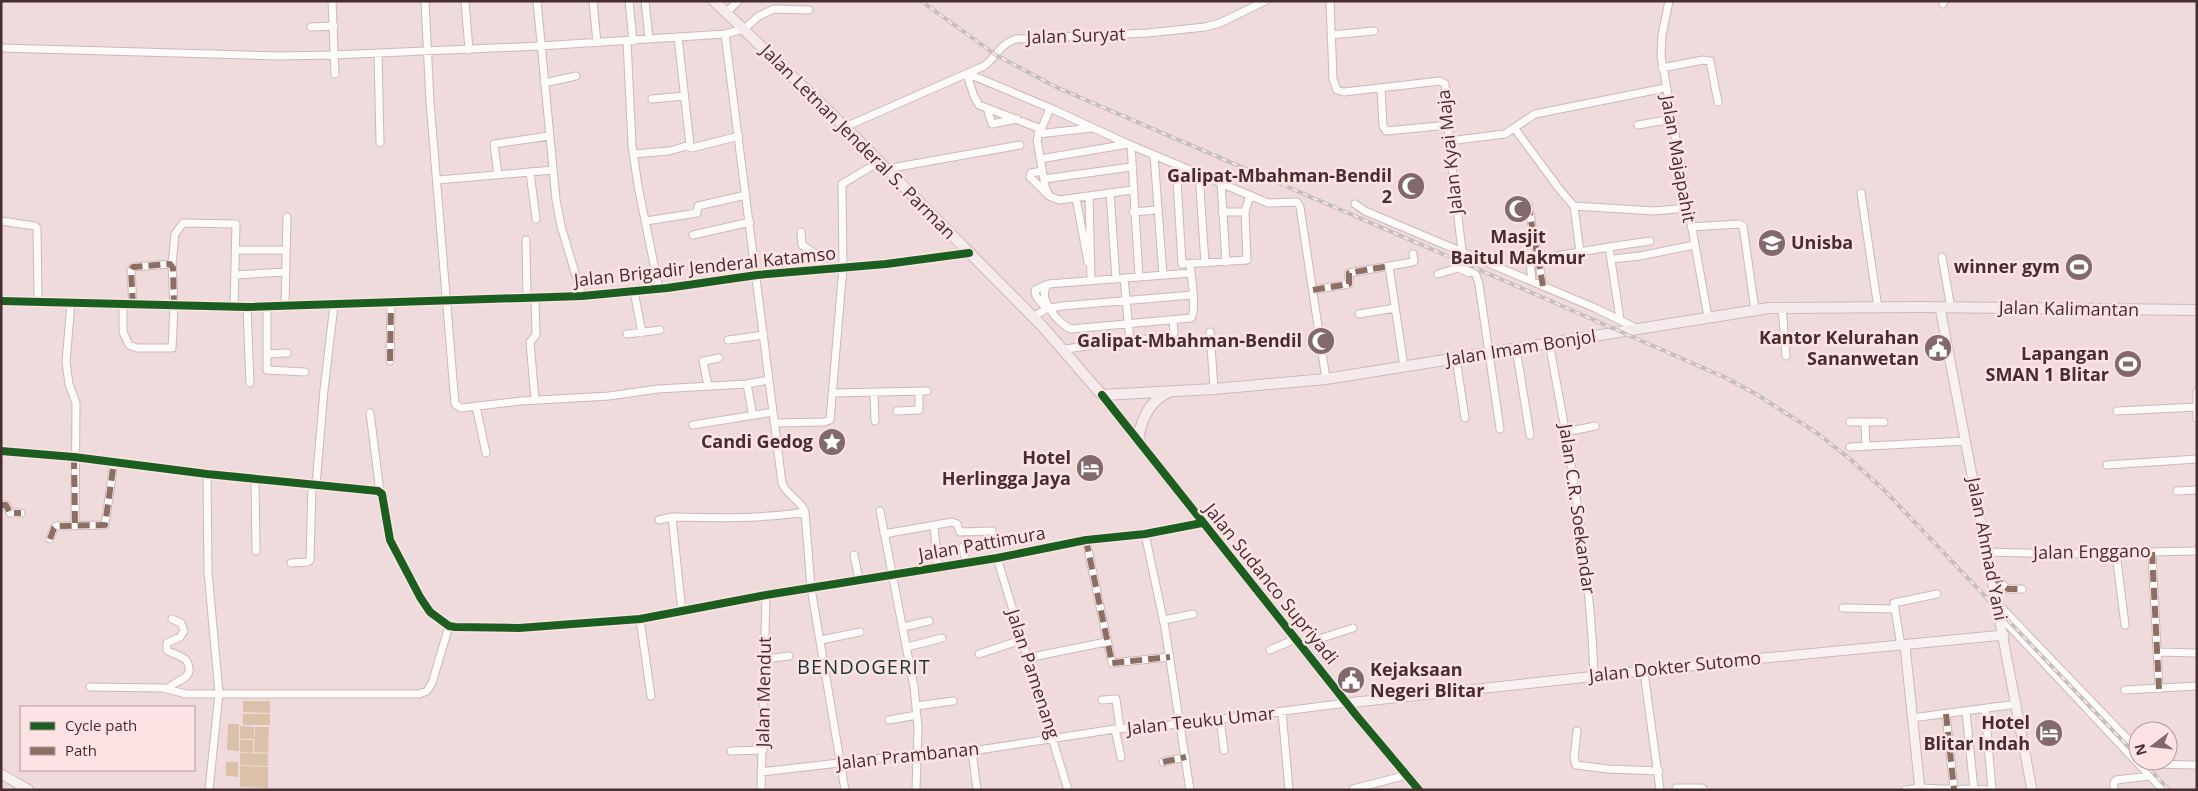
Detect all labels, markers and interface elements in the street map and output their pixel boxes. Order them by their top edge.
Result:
street label: Jalan Suryat [1024,21,1126,49]
street label: Jalan Letnan Jenderal S. Parman [755,37,961,244]
street label: Jalan Kyai Maja [1431,89,1468,218]
street label: Jalan Majapahit [1656,91,1702,224]
place label: Galipat-Mbahman-Bendil 2 [1167,163,1392,208]
mosque icon: Galipat-Mbahman-Bendil 2 [1396,171,1426,201]
mosque icon: Masjit Baitul Makmur [1503,194,1533,224]
place label: Masjit Baitul Makmur [1451,224,1585,269]
school or university icon: Unisba [1757,228,1787,258]
place label: Unisba [1791,230,1853,254]
street label: Jalan Brigadir Jenderal Katamso [571,240,837,292]
sports icon: winner gym [2064,252,2094,282]
place label: winner gym [1954,254,2060,278]
street label: Jalan Kalimantan [1997,295,2139,321]
street label: Jalan Imam Bonjol [1442,323,1598,371]
place label: Kantor Kelurahan Sananwetan [1759,325,1919,370]
mosque icon: Galipat-Mbahman-Bendil [1306,326,1336,356]
place label: Galipat-Mbahman-Bendil [1077,328,1302,352]
public building icon: Kantor Kelurahan Sananwetan [1923,333,1953,363]
place label: Lapangan SMAN 1 Blitar [1985,341,2109,386]
sports icon: Lapangan SMAN 1 Blitar [2113,349,2143,379]
street label: Jalan C.R. Soekandar [1554,420,1602,596]
place icon: Candi Gedog [817,427,847,457]
place label: Candi Gedog [701,429,813,453]
place label: Hotel Herlingga Jaya [942,445,1071,490]
hotel icon: Hotel Herlingga Jaya [1075,453,1105,483]
street label: Jalan Ahmad Yani [1962,473,2014,623]
street label: Jalan Sudanco Supriyadi [1198,496,1344,669]
street label: Jalan Pattimura [915,520,1047,566]
street label: Jalan Enggano [2031,538,2151,564]
street label: Jalan Pamenang [1001,604,1066,742]
street label: Jalan Mendut [750,636,776,750]
street label: Jalan Dokter Sutomo [1586,645,1762,687]
district label: BENDOGERIT [797,653,931,680]
place label: Kejaksaan Negeri Blitar [1370,657,1484,702]
public building icon: Kejaksaan Negeri Blitar [1336,665,1366,695]
street label: Jalan Teuku Umar [1124,700,1277,740]
legend [20,706,195,771]
place label: Hotel Blitar Indah [1924,710,2030,755]
text: Cycle path [65,715,137,735]
hotel icon: Hotel Blitar Indah [2034,718,2064,748]
north arrow [2128,721,2178,771]
street label: Jalan Prambanan [834,736,980,775]
text: Path [65,740,97,760]
text: N [2129,742,2151,758]

